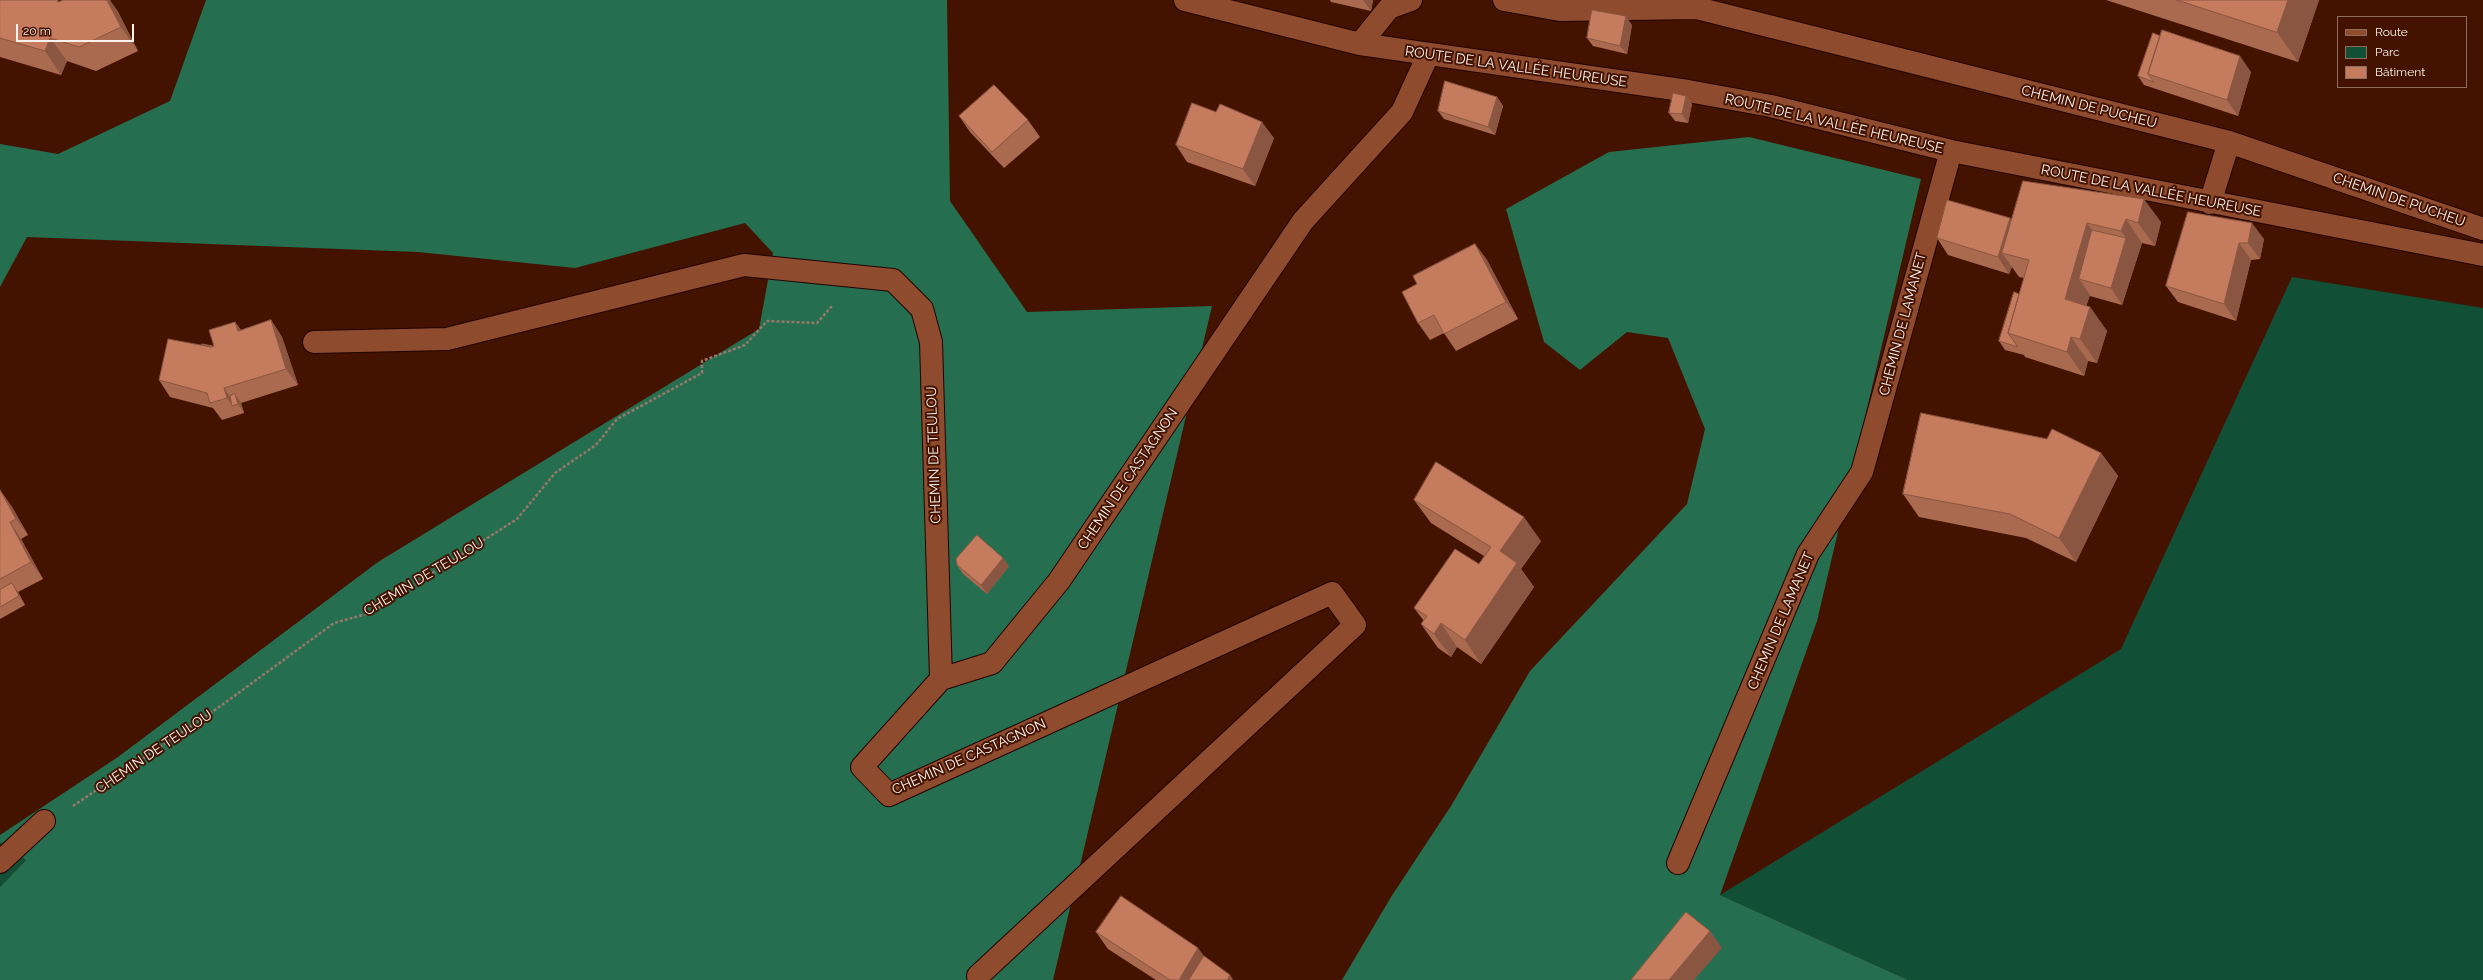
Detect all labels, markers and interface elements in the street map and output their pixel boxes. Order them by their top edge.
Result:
scale bar [18,16,136,42]
legend [2337,16,2467,88]
text: 20 m [23,24,51,38]
text: Route [2375,25,2408,39]
street label: ROUTE DE LA VALLÉE HEUREUSE [1404,43,1628,91]
text: Parc [2375,45,2400,59]
text: Bâtiment [2375,65,2425,79]
street label: CHEMIN DE PUCHEU [2020,82,2158,132]
street label: ROUTE DE LA VALLÉE HEUREUSE [1723,91,1945,157]
street label: ROUTE DE LA VALLÉE HEUREUSE [2039,161,2263,221]
street label: CHEMIN DE PUCHEU [2331,169,2467,231]
street label: CHEMIN DE LAMANET [1876,250,1930,398]
street label: CHEMIN DE TEULOU [923,386,945,524]
street label: CHEMIN DE CASTAGNON [1074,405,1182,553]
street label: CHEMIN DE TEULOU [361,534,487,620]
street label: CHEMIN DE LAMANET [1744,550,1818,692]
street label: CHEMIN DE TEULOU [92,707,216,797]
street label: CHEMIN DE CASTAGNON [889,715,1049,799]

